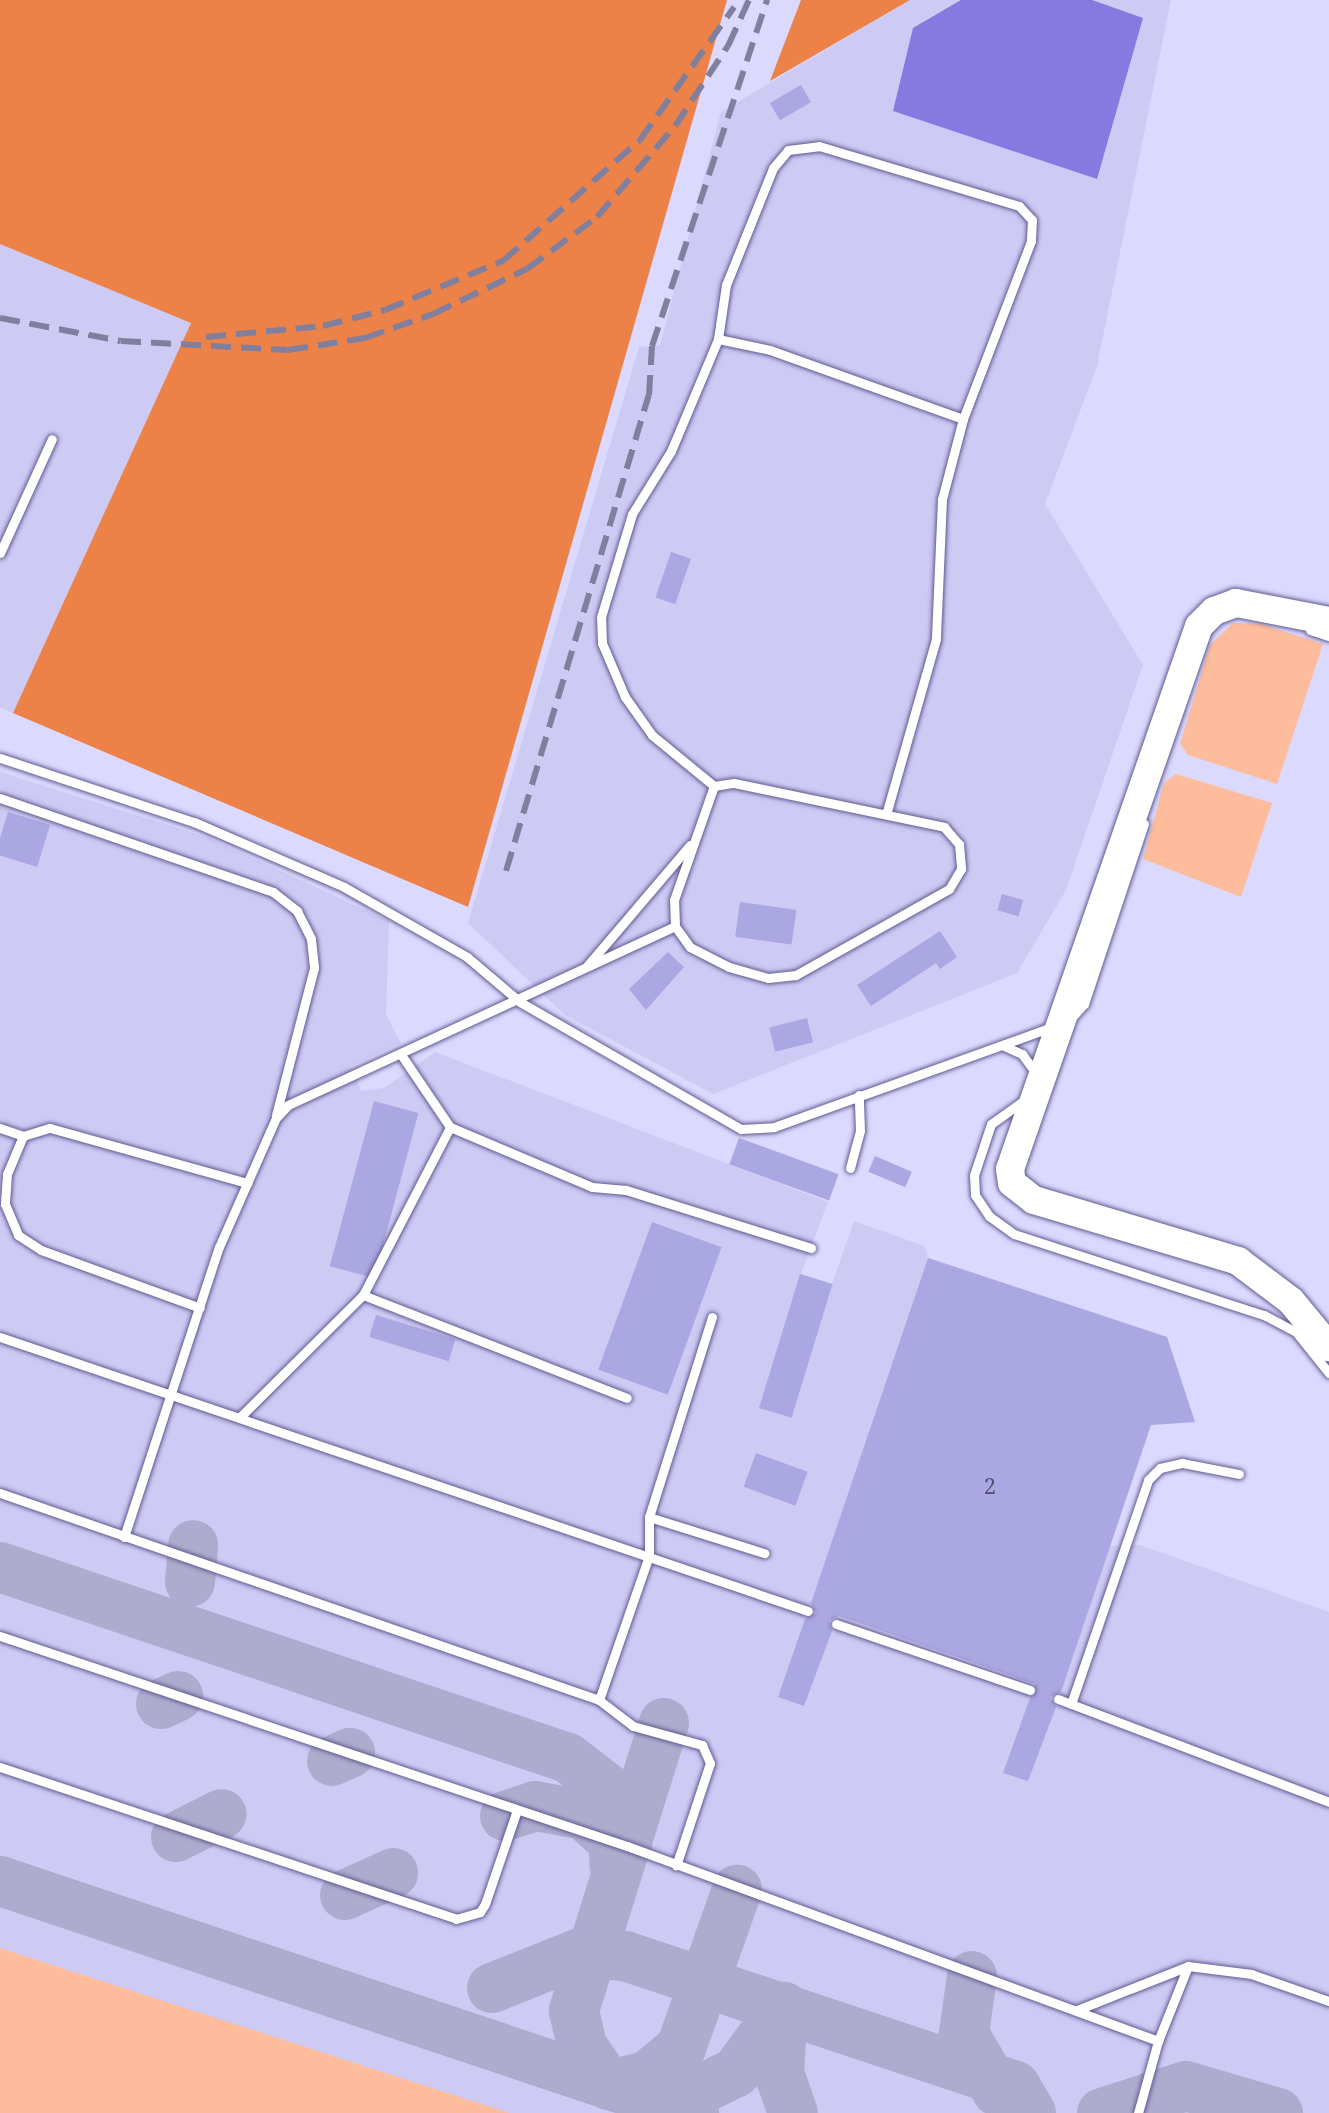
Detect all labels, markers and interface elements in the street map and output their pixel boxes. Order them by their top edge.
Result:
house number: 2 [984,1473,996,1499]

